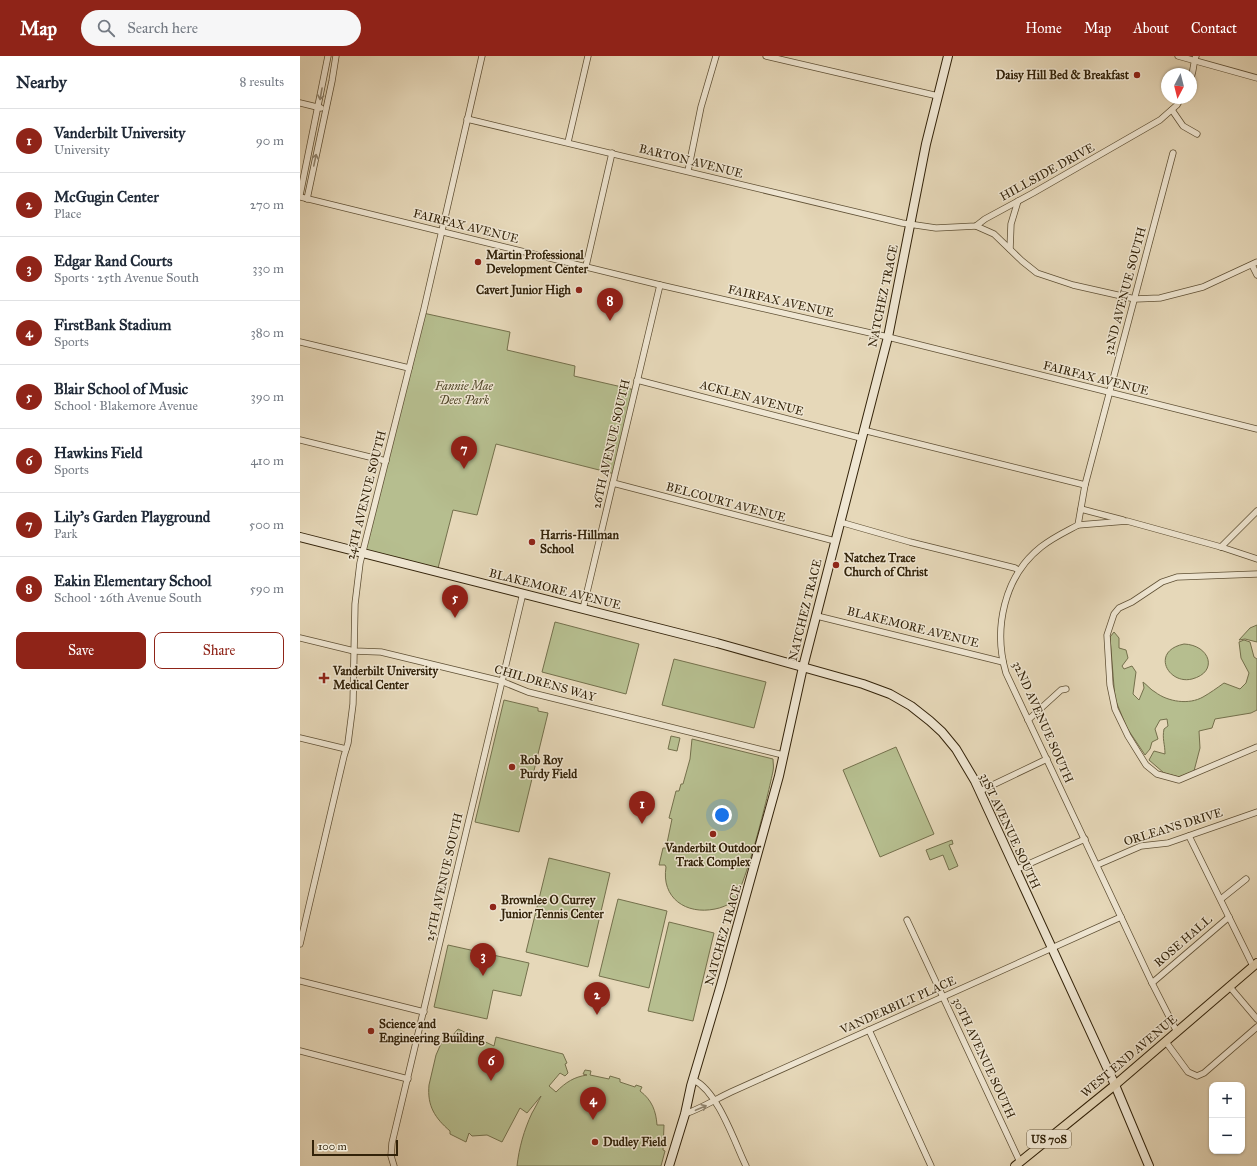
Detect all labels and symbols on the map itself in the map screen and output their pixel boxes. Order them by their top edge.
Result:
place label: Daisy Hill Bed & Breakfast [996,68,1130,83]
north arrow [1161,68,1197,104]
marker: Daisy Hill Bed & Breakfast [1132,70,1142,80]
one-way arrow [316,87,324,100]
street label: HILLSIDE DRIVE [997,140,1097,204]
street label: BARTON AVENUE [638,141,745,181]
one-way arrow [311,154,319,167]
street label: FAIRFAX AVENUE [412,206,521,246]
street label: 32ND AVENUE SOUTH [1101,225,1149,357]
street label: NATCHEZ TRACE [865,243,901,349]
place label: Martin Professional Development Center [486,248,588,277]
marker: Martin Professional Development Center [473,257,483,267]
street label: FAIRFAX AVENUE [727,282,836,320]
place label: Cavert Junior High [476,283,571,298]
marker: Cavert Junior High [574,285,584,295]
pin: 8 [597,288,623,321]
street label: FAIRFAX AVENUE [1042,358,1151,398]
street label: ACKLEN AVENUE [698,377,806,419]
street label: 26TH AVENUE SOUTH [589,378,633,510]
park label: Fannie Mae Dees Park [434,379,494,407]
street label: 24TH AVENUE SOUTH [343,429,389,561]
pin: 7 [451,436,477,469]
street label: BELCOURT AVENUE [665,479,788,525]
place label: Harris-Hillman School [540,528,619,556]
marker: Harris-Hillman School [527,537,537,547]
place label: Natchez Trace Church of Christ [844,551,929,579]
street label: NATCHEZ TRACE [786,557,825,662]
marker: Natchez Trace Church of Christ [831,560,841,570]
street label: BLAKEMORE AVENUE [488,566,623,612]
pin: 5 [442,585,468,618]
street label: BLAKEMORE AVENUE [846,604,981,650]
street label: 32ND AVENUE SOUTH [1010,659,1076,785]
street label: CHILDRENS WAY [493,662,598,704]
place label: Vanderbilt University Medical Center [332,664,439,692]
marker: Vanderbilt University Medical Center [318,672,330,684]
place label: Rob Roy Purdy Field [520,753,578,782]
marker: Rob Roy Purdy Field [507,762,517,772]
street label: 31ST AVENUE SOUTH [977,771,1043,891]
pin: 1 [629,791,655,824]
your location [712,805,732,825]
street label: ORLEANS DRIVE [1122,805,1224,849]
street label: 25TH AVENUE SOUTH [422,811,466,943]
marker: Vanderbilt Outdoor Track Complex [708,829,718,839]
place label: Vanderbilt Outdoor Track Complex [664,841,762,870]
street label: NATCHEZ TRACE [702,882,744,987]
place label: Brownlee O Currey Junior Tennis Center [499,893,604,922]
marker: Brownlee O Currey Junior Tennis Center [488,902,498,912]
street label: ROSE HALL [1151,912,1215,970]
pin: 3 [470,943,496,976]
street label: VANDERBILT PLACE [837,973,958,1037]
pin: 2 [584,982,610,1015]
street label: 30TH AVENUE SOUTH [950,995,1018,1121]
street label: WEST END AVENUE [1078,1012,1180,1100]
place label: Science and Engineering Building [379,1017,485,1046]
marker: Science and Engineering Building [366,1026,376,1036]
pin: 6 [478,1048,504,1081]
pin: 4 [580,1087,606,1120]
one-way arrow [694,1103,706,1111]
road number: US 70S [1027,1130,1071,1148]
place label: Dudley Field [603,1135,668,1150]
marker: Dudley Field [590,1137,600,1147]
scale bar [312,1138,398,1157]

